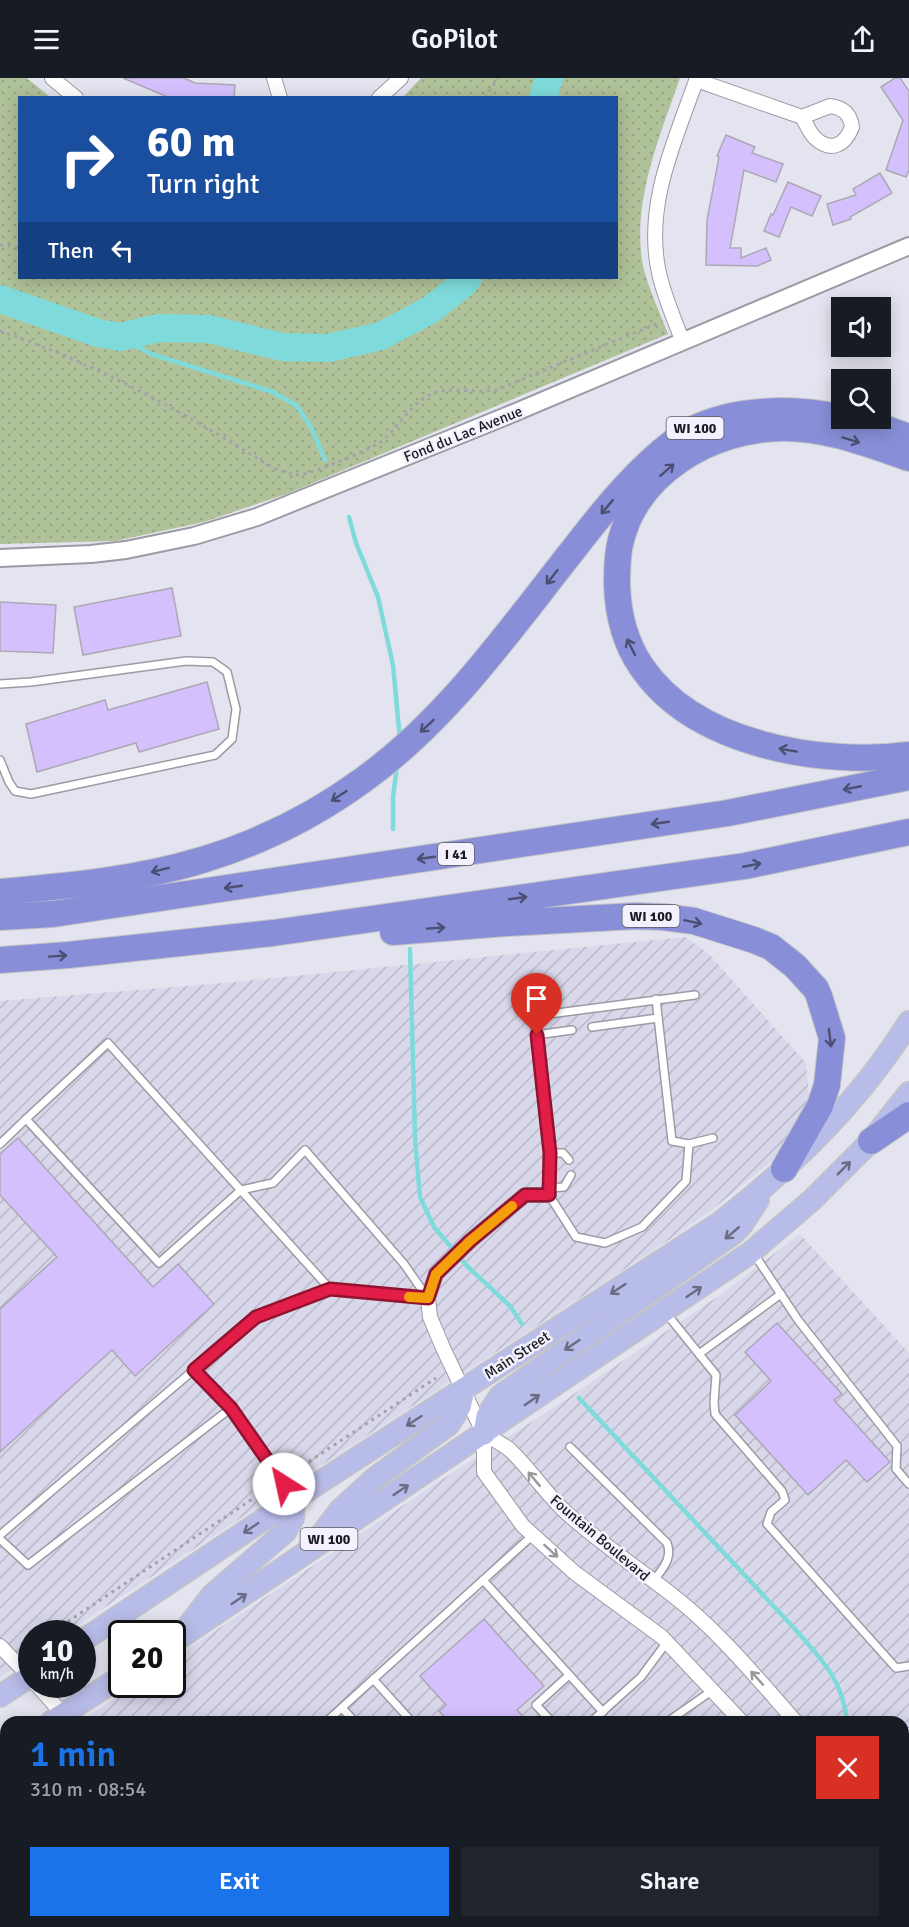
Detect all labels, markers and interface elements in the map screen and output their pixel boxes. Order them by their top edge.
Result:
icon: menu [30,23,63,56]
text: GoPilot [411,23,498,56]
icon: share [846,23,879,56]
text: 60 m [147,117,236,168]
icon: right [48,120,126,198]
text: Turn right [147,168,260,201]
icon: left [106,234,139,267]
text: Then [48,237,94,264]
map controls [831,297,891,429]
button: sound [831,297,891,357]
button: search [831,369,891,429]
street label: Fond du Lac Avenue [401,402,525,466]
road number: WI 100 [666,417,724,439]
one-way arrow [841,435,860,446]
one-way arrow [659,463,674,477]
one-way arrow [601,499,614,515]
one-way arrow [546,568,559,584]
one-way arrow [624,639,636,657]
one-way arrow [420,719,435,733]
one-way arrow [779,744,798,755]
one-way arrow [842,783,862,794]
one-way arrow [331,789,348,802]
one-way arrow [651,818,670,829]
road number: I 41 [438,843,474,865]
one-way arrow [416,853,436,864]
one-way arrow [742,859,762,870]
one-way arrow [151,865,170,877]
one-way arrow [223,882,243,893]
one-way arrow [507,893,527,904]
road number: WI 100 [622,905,680,927]
one-way arrow [683,916,702,928]
one-way arrow [426,923,446,934]
one-way arrow [48,950,68,961]
pin [511,973,562,1035]
icon: arrive [520,982,553,1015]
one-way arrow [825,1028,836,1047]
one-way arrow [837,1161,851,1176]
one-way arrow [724,1227,740,1240]
one-way arrow [610,1283,627,1295]
one-way arrow [685,1286,702,1298]
street label: Main Street [481,1327,553,1383]
one-way arrow [564,1339,581,1351]
one-way arrow [523,1394,539,1406]
one-way arrow [406,1415,423,1427]
position arrow [252,1452,316,1516]
one-way arrow [528,1471,541,1487]
one-way arrow [392,1484,408,1496]
street label: Fountain Boulevard [547,1491,653,1585]
one-way arrow [243,1522,260,1534]
road number: WI 100 [300,1528,358,1550]
one-way arrow [543,1544,558,1558]
one-way arrow [230,1593,247,1605]
speed limit sign: 20 [108,1620,186,1698]
text: 10 [41,1633,73,1670]
text: km/h [40,1665,74,1683]
one-way arrow [750,1671,764,1686]
text: 1 min [30,1732,116,1777]
button: close [816,1736,879,1799]
text: 310 m · 08:54 [30,1777,146,1802]
button: Exit [30,1847,449,1916]
button: Share [461,1847,879,1916]

